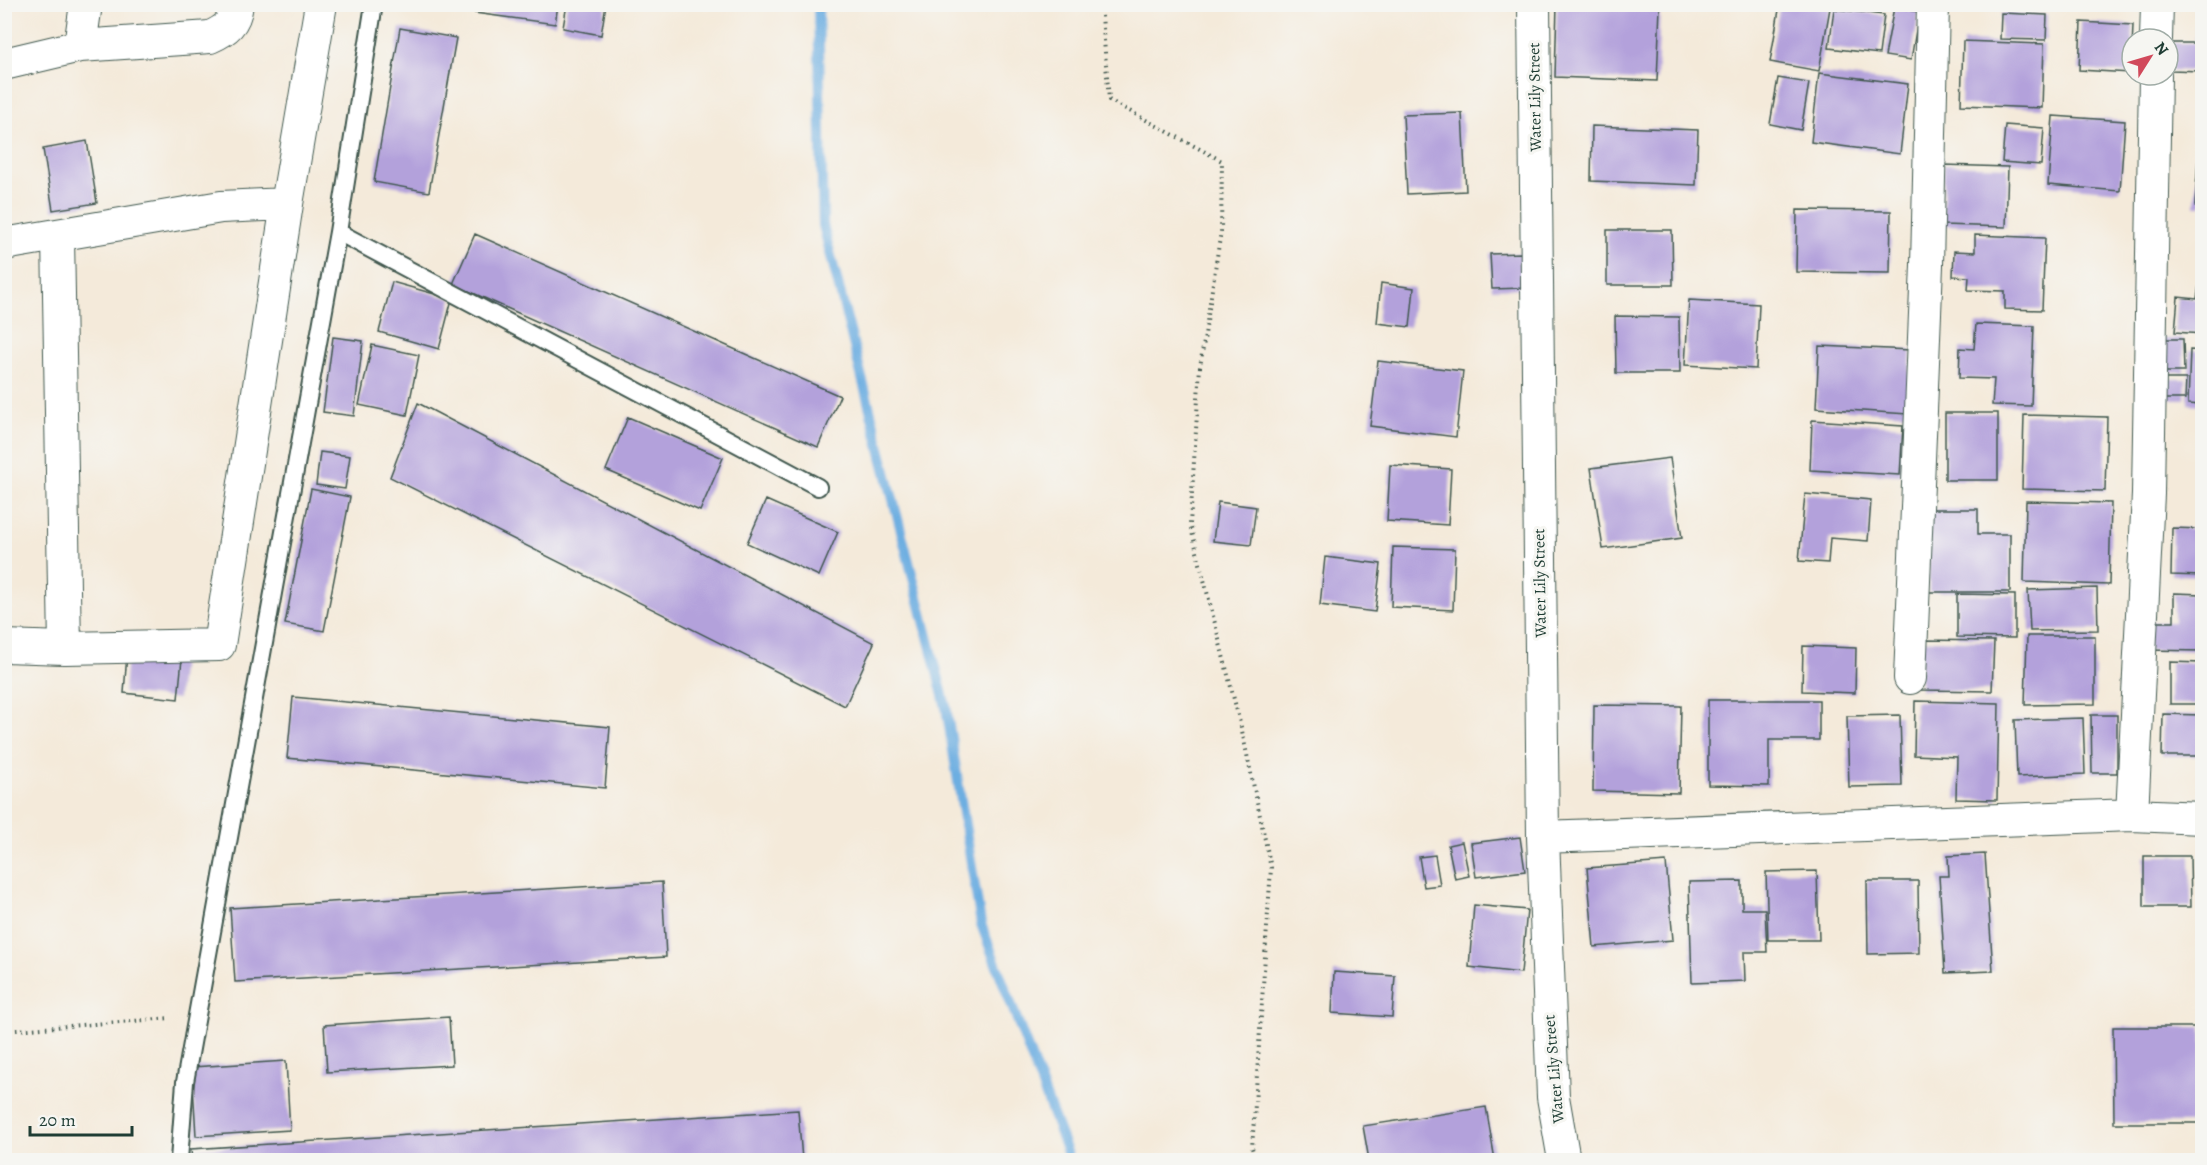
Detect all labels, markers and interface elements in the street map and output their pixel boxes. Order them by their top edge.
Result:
north arrow [2120,27,2180,87]
text: N [2149,37,2174,60]
street label: Water Lily Street [1523,42,1547,153]
street label: Water Lily Street [1528,528,1552,639]
street label: Water Lily Street [1538,1014,1570,1125]
scale bar [30,1099,132,1137]
text: 20 m [39,1108,76,1132]

